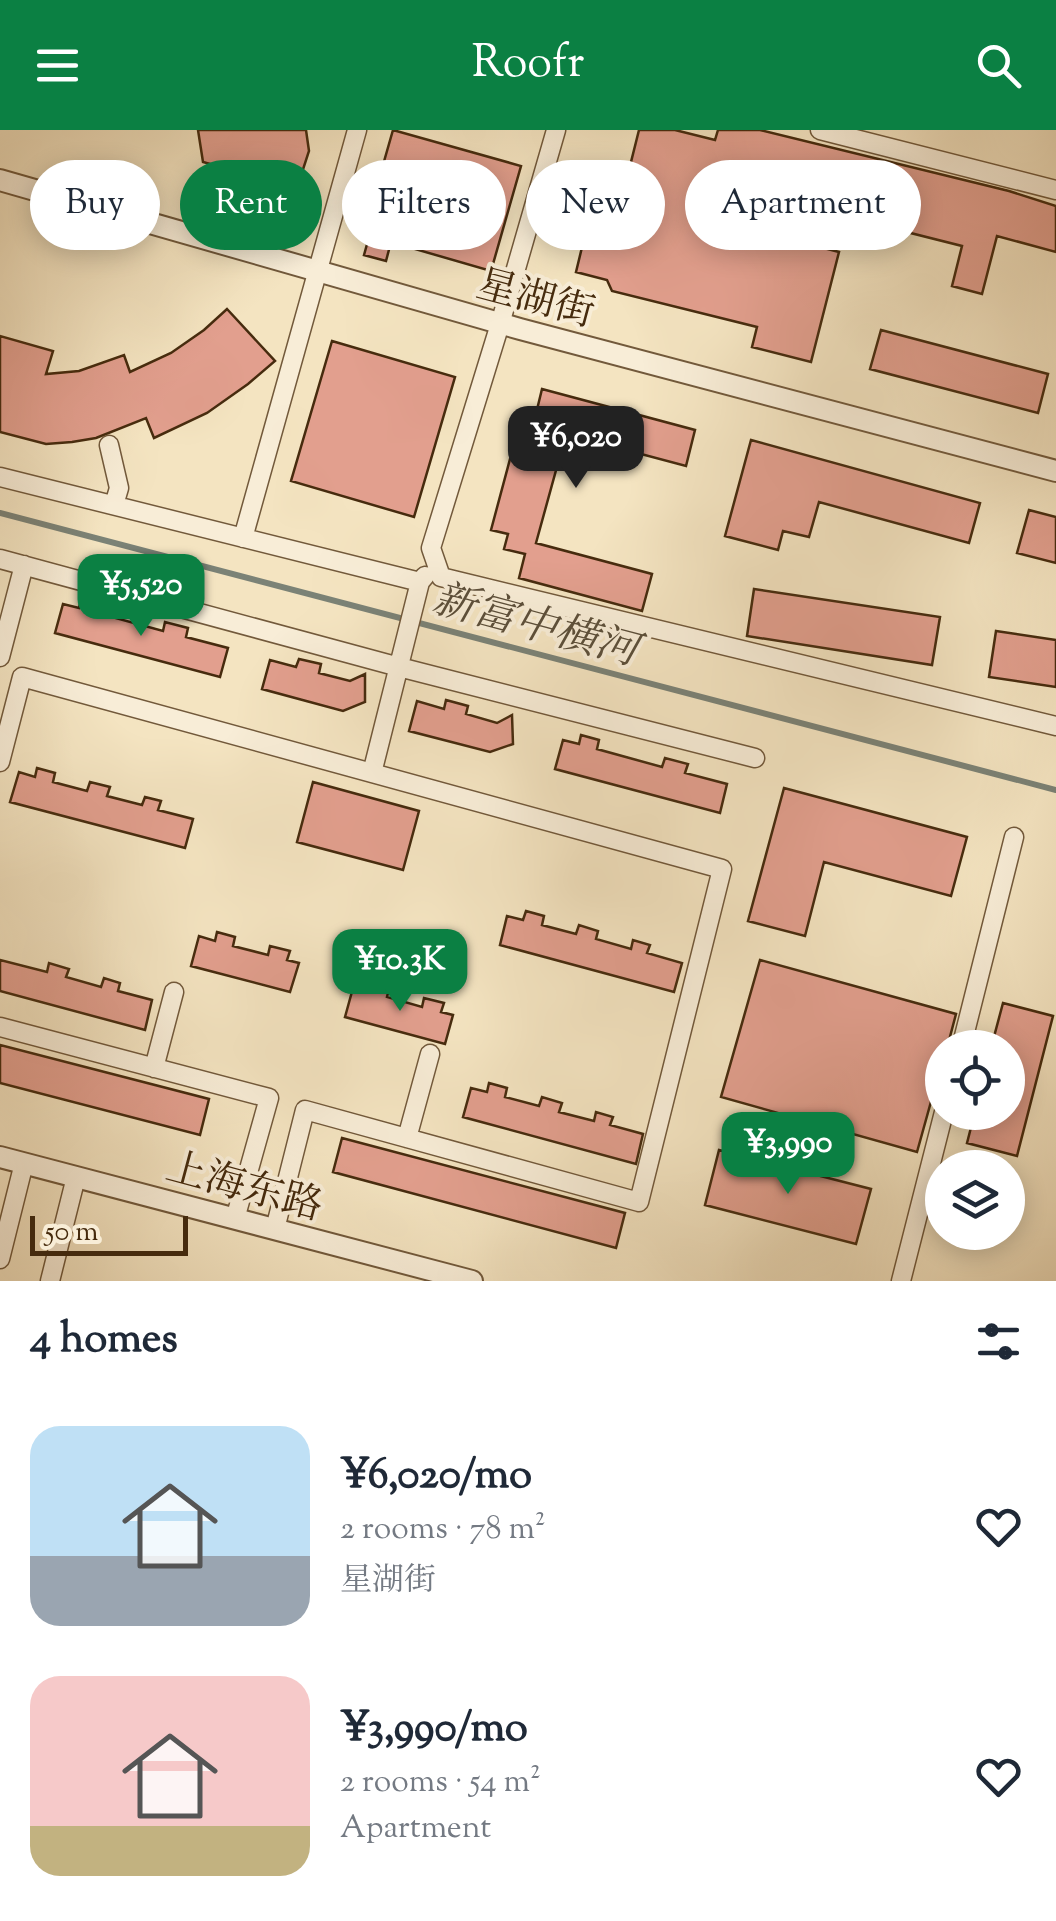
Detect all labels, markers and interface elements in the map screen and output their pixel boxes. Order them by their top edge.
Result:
text: Roofr [472,33,584,98]
icon: menu [30,38,85,93]
icon: search [971,38,1026,93]
chip: Buy [30,160,160,250]
chip: Rent [180,160,322,250]
chip: Filters [342,160,506,250]
chip: New [526,160,665,250]
chip: Apartment [685,160,921,250]
street label: 星湖街 [470,258,600,344]
pin: ¥6,020 [495,406,657,491]
text: ¥6,020 [530,415,622,461]
pin: ¥5,520 [60,554,222,639]
text: ¥5,520 [99,563,183,609]
water label: 新富中横河 [426,572,651,686]
pin: ¥10.3K [319,929,481,1014]
text: ¥10.3K [354,938,446,984]
map controls [925,1030,1025,1250]
button: locate [925,1030,1025,1130]
pin: ¥3,990 [707,1112,869,1197]
text: ¥3,990 [744,1121,832,1167]
street label: 上海东路 [159,1141,328,1238]
button: layers [925,1150,1025,1250]
scale bar [30,1211,188,1256]
text: 50 m [45,1213,99,1253]
text: 4 homes [30,1311,178,1371]
icon: filters [971,1314,1026,1369]
text: ¥6,020/mo [340,1447,532,1507]
icon: home [110,1466,230,1586]
icon: heart [971,1499,1026,1554]
text: 2 rooms · 78 m² [340,1507,546,1553]
text: 星湖街 [340,1559,436,1605]
text: ¥3,990/mo [340,1700,528,1760]
icon: home [110,1716,230,1836]
icon: heart [971,1749,1026,1804]
text: 2 rooms · 54 m² [340,1760,541,1806]
text: Apartment [340,1806,491,1852]

